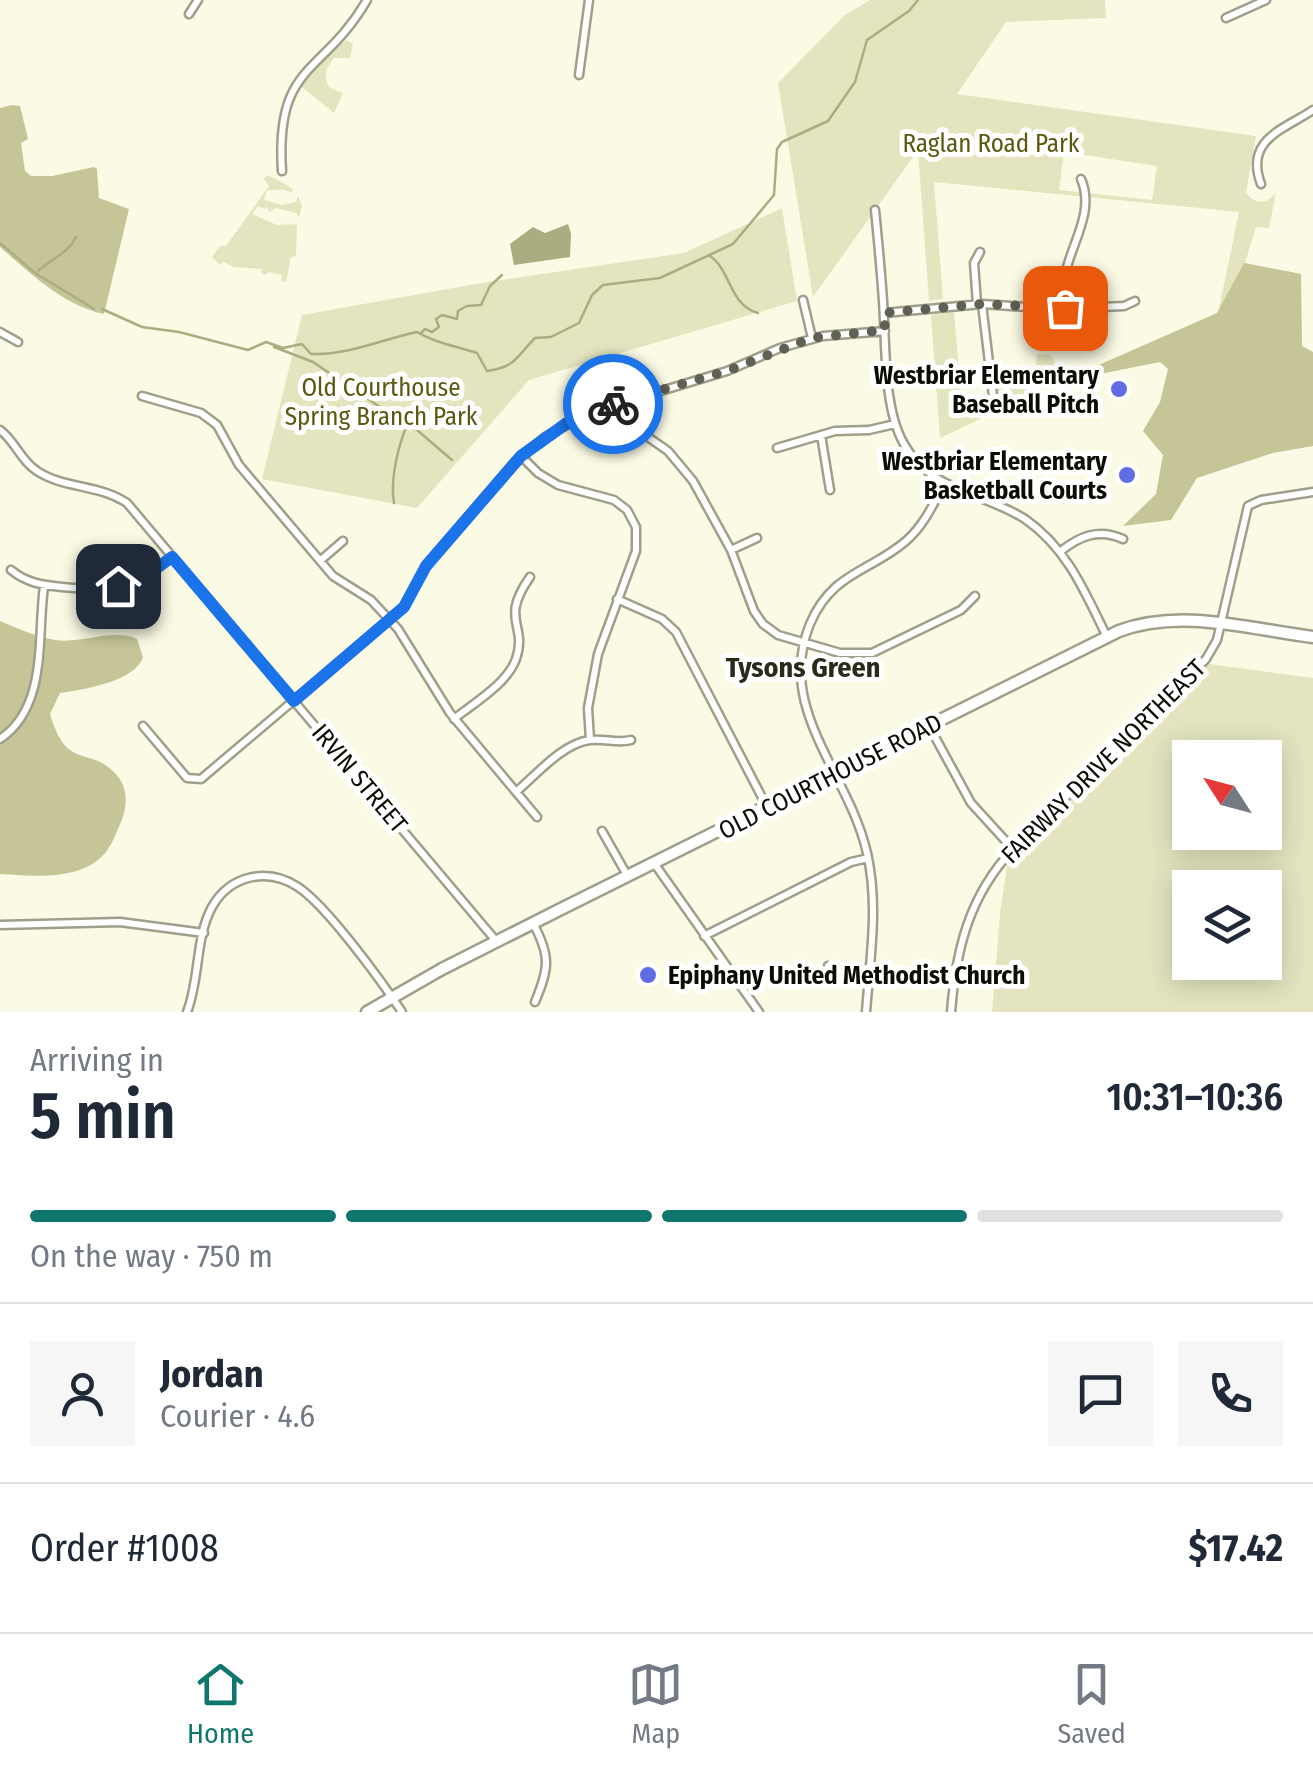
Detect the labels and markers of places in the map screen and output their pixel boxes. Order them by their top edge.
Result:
pin [1023,266,1108,351]
place label: Westbriar Elementary Baseball Pitch [874,361,1100,420]
marker: Westbriar Elementary Baseball Pitch [1108,378,1130,400]
place label: Westbriar Elementary Basketball Courts [882,447,1108,506]
marker: Westbriar Elementary Basketball Courts [1116,464,1138,486]
pin [76,544,161,629]
place label: Epiphany United Methodist Church [668,961,1025,991]
marker: Epiphany United Methodist Church [637,964,659,986]

